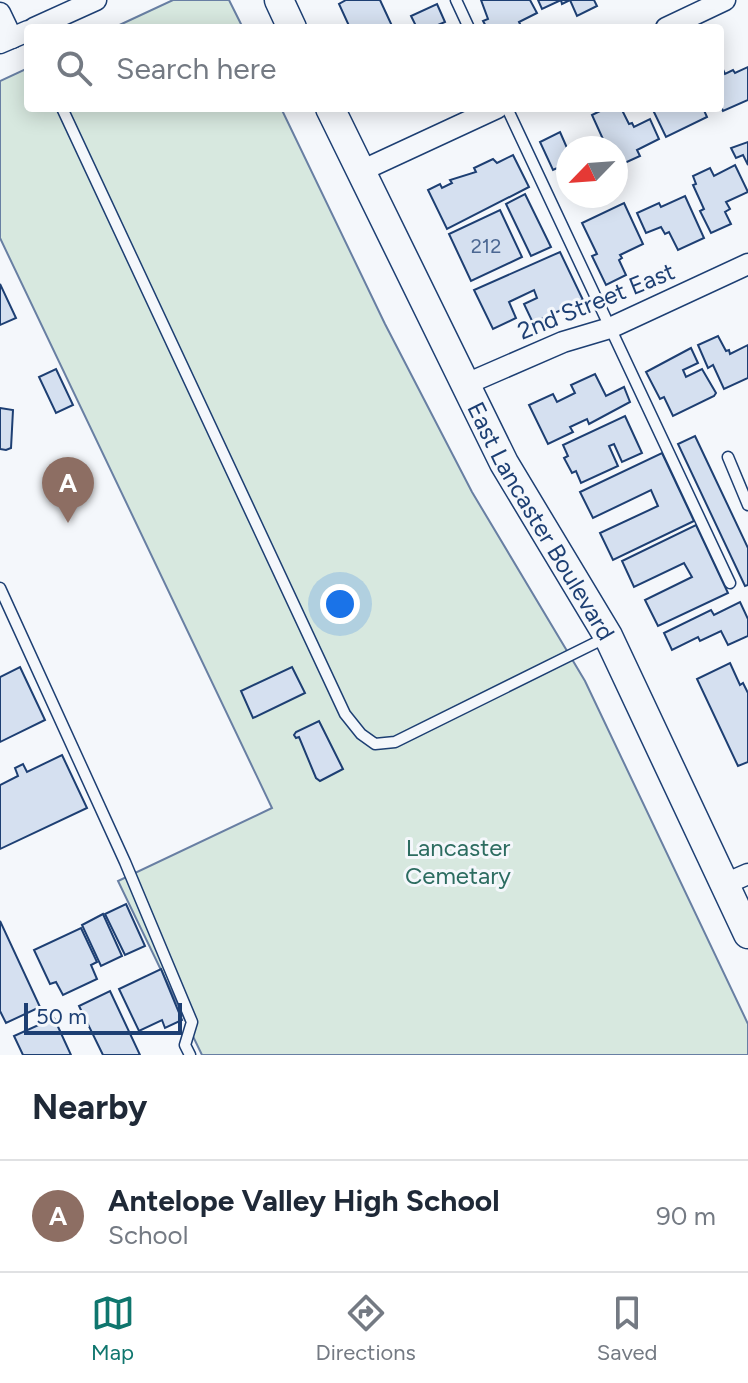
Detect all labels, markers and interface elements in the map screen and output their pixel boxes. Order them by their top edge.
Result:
search box [24,24,724,112]
icon: search [52,46,96,90]
text: Search here [116,50,276,87]
north arrow [556,136,628,208]
house number: 212 [471,234,501,258]
street label: 2nd Street East [513,256,679,346]
street label: East Lancaster Boulevard [462,397,621,645]
pin: A [42,457,94,523]
your location [320,584,360,624]
park label: Lancaster Cemetary [405,833,511,890]
scale bar [24,999,182,1035]
text: 50 m [36,1003,87,1030]
text: Nearby [32,1087,147,1128]
text: Antelope Valley High School [108,1182,500,1219]
text: A [49,1200,67,1232]
text: 90 m [656,1200,716,1232]
text: School [108,1219,188,1251]
tab: Map [91,1291,135,1366]
tab: Directions [316,1291,416,1366]
tab: Saved [597,1291,657,1366]

